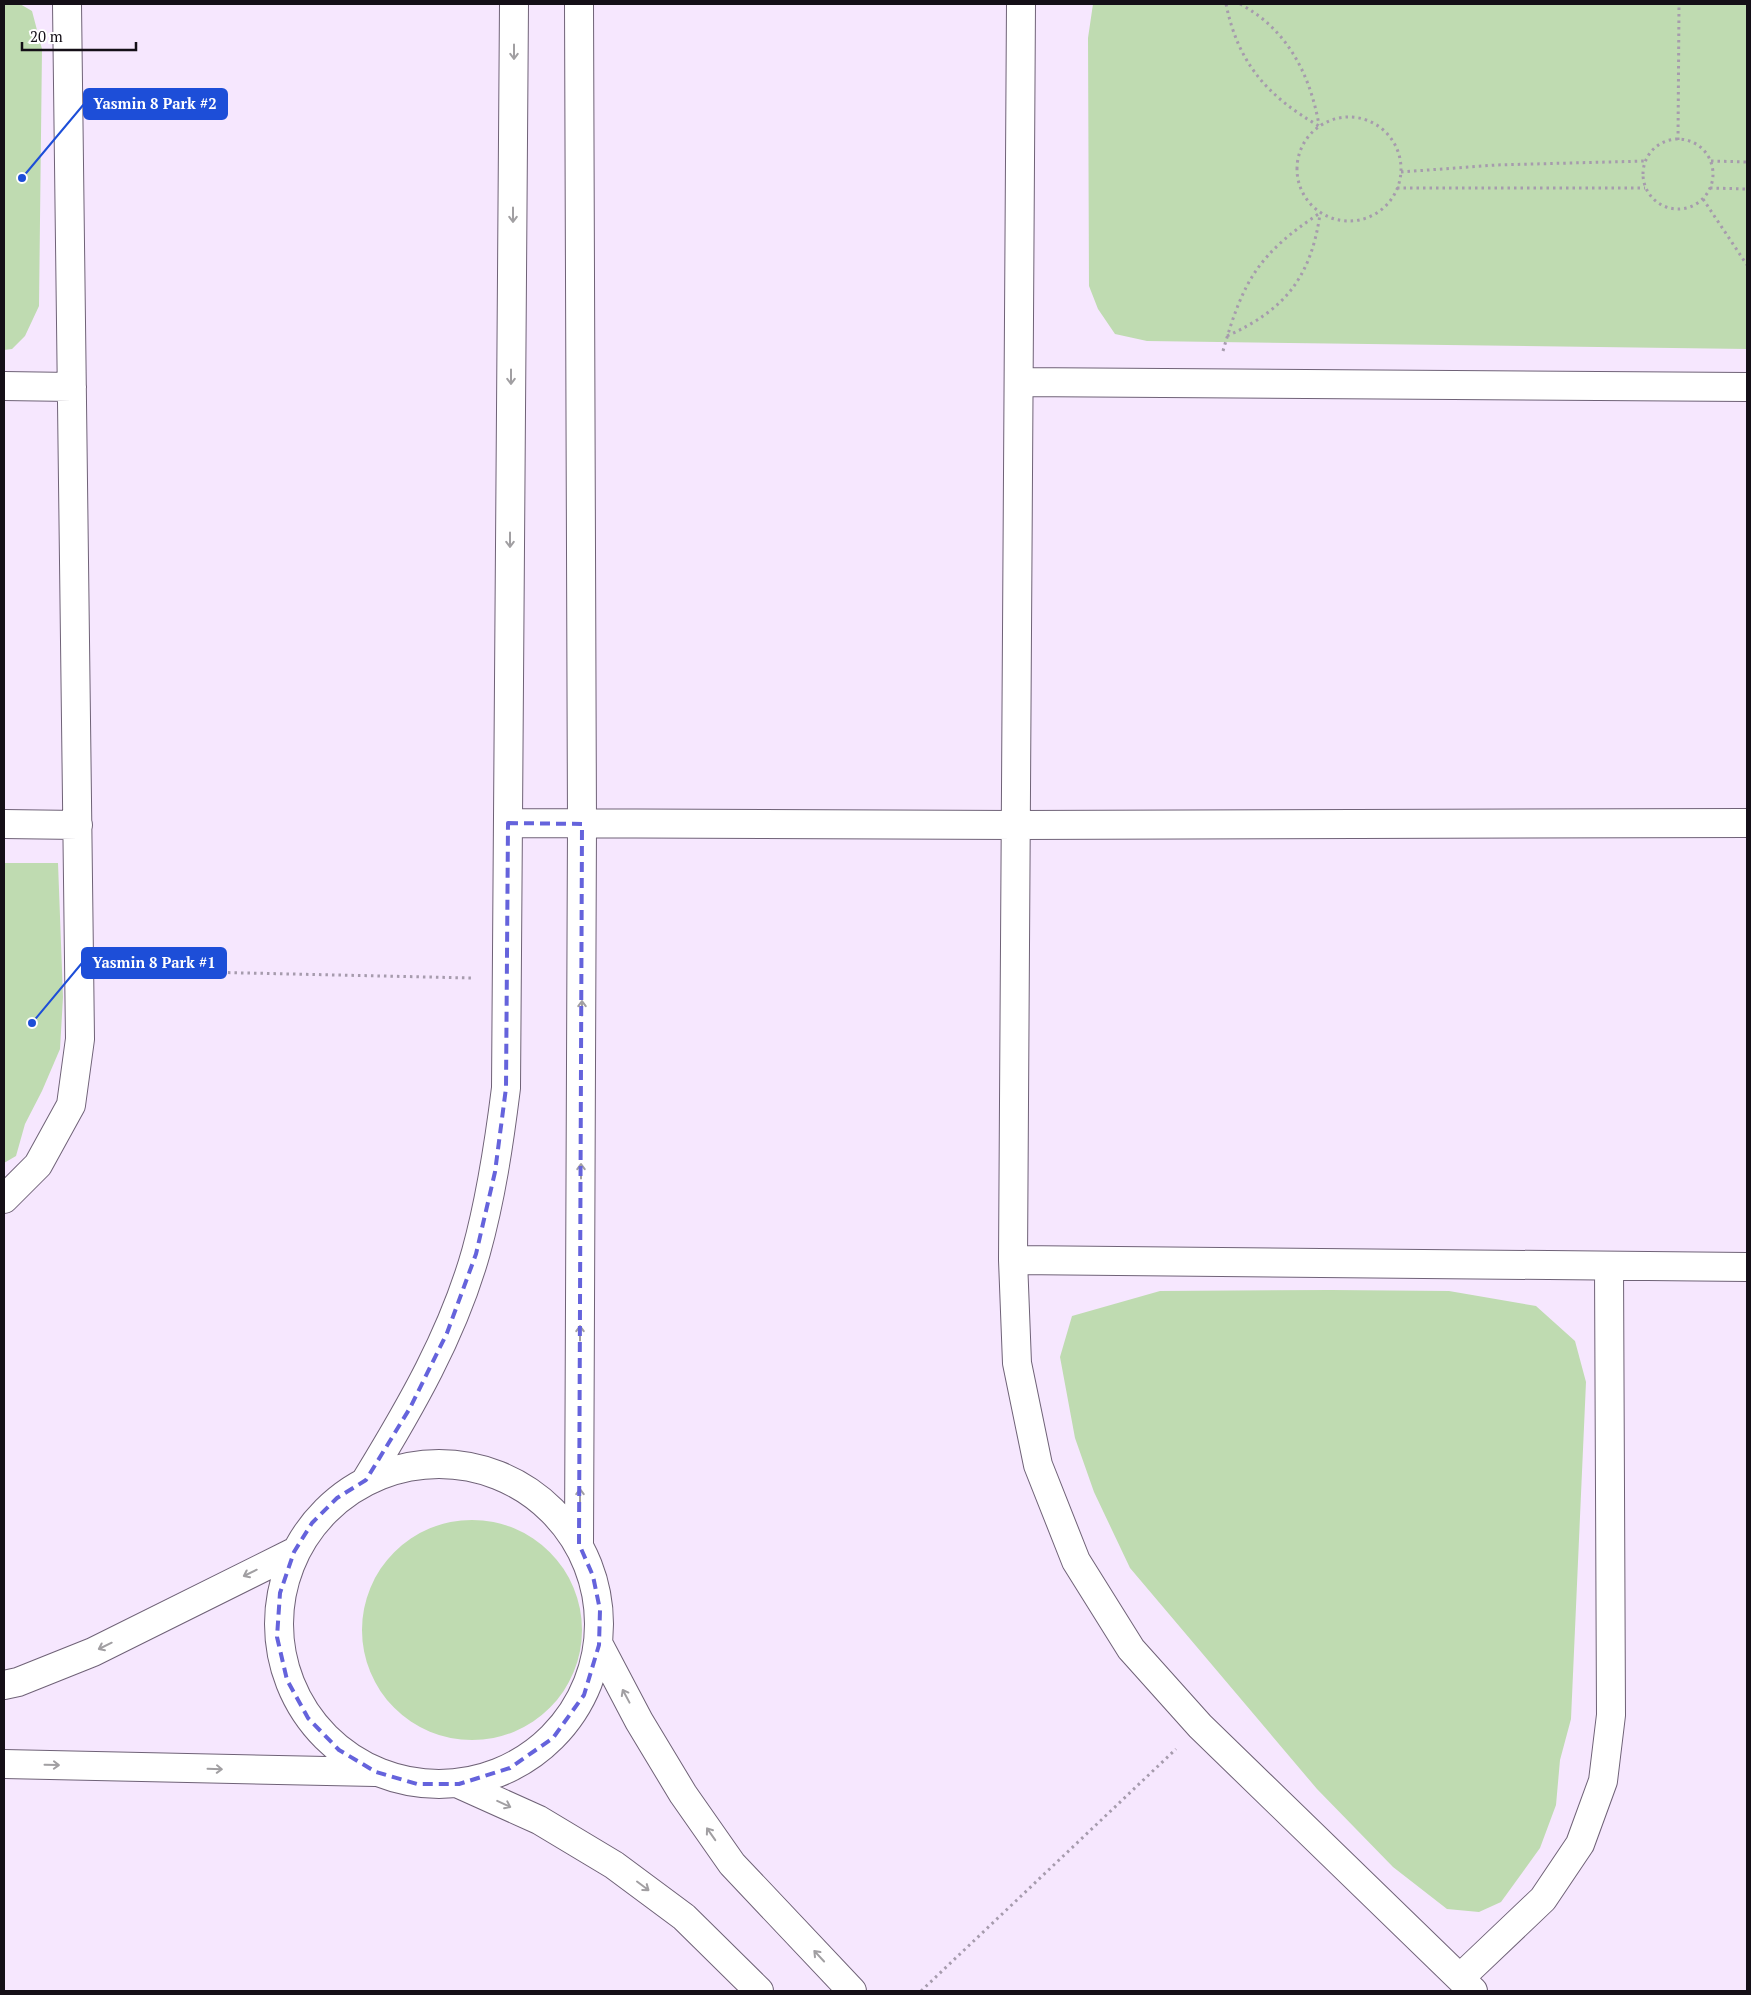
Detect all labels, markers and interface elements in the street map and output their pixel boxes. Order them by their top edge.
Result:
scale bar [22,20,136,52]
text: 20 m [30,26,63,46]
one-way arrow [509,44,519,60]
callout: Yasmin 8 Park #2 [84,89,227,119]
text: Yasmin 8 Park #2 [93,93,217,113]
one-way arrow [508,206,518,223]
one-way arrow [506,369,516,385]
one-way arrow [505,532,515,548]
callout: Yasmin 8 Park #1 [82,948,226,978]
text: Yasmin 8 Park #1 [92,952,216,972]
one-way arrow [577,1000,587,1016]
one-way arrow [576,1163,586,1179]
one-way arrow [575,1325,585,1342]
one-way arrow [575,1488,585,1504]
one-way arrow [243,1569,258,1579]
one-way arrow [97,1641,112,1651]
one-way arrow [621,1689,630,1704]
one-way arrow [44,1760,60,1770]
one-way arrow [206,1764,223,1774]
one-way arrow [496,1799,511,1809]
one-way arrow [706,1827,716,1841]
one-way arrow [636,1881,650,1891]
one-way arrow [813,1949,825,1962]

